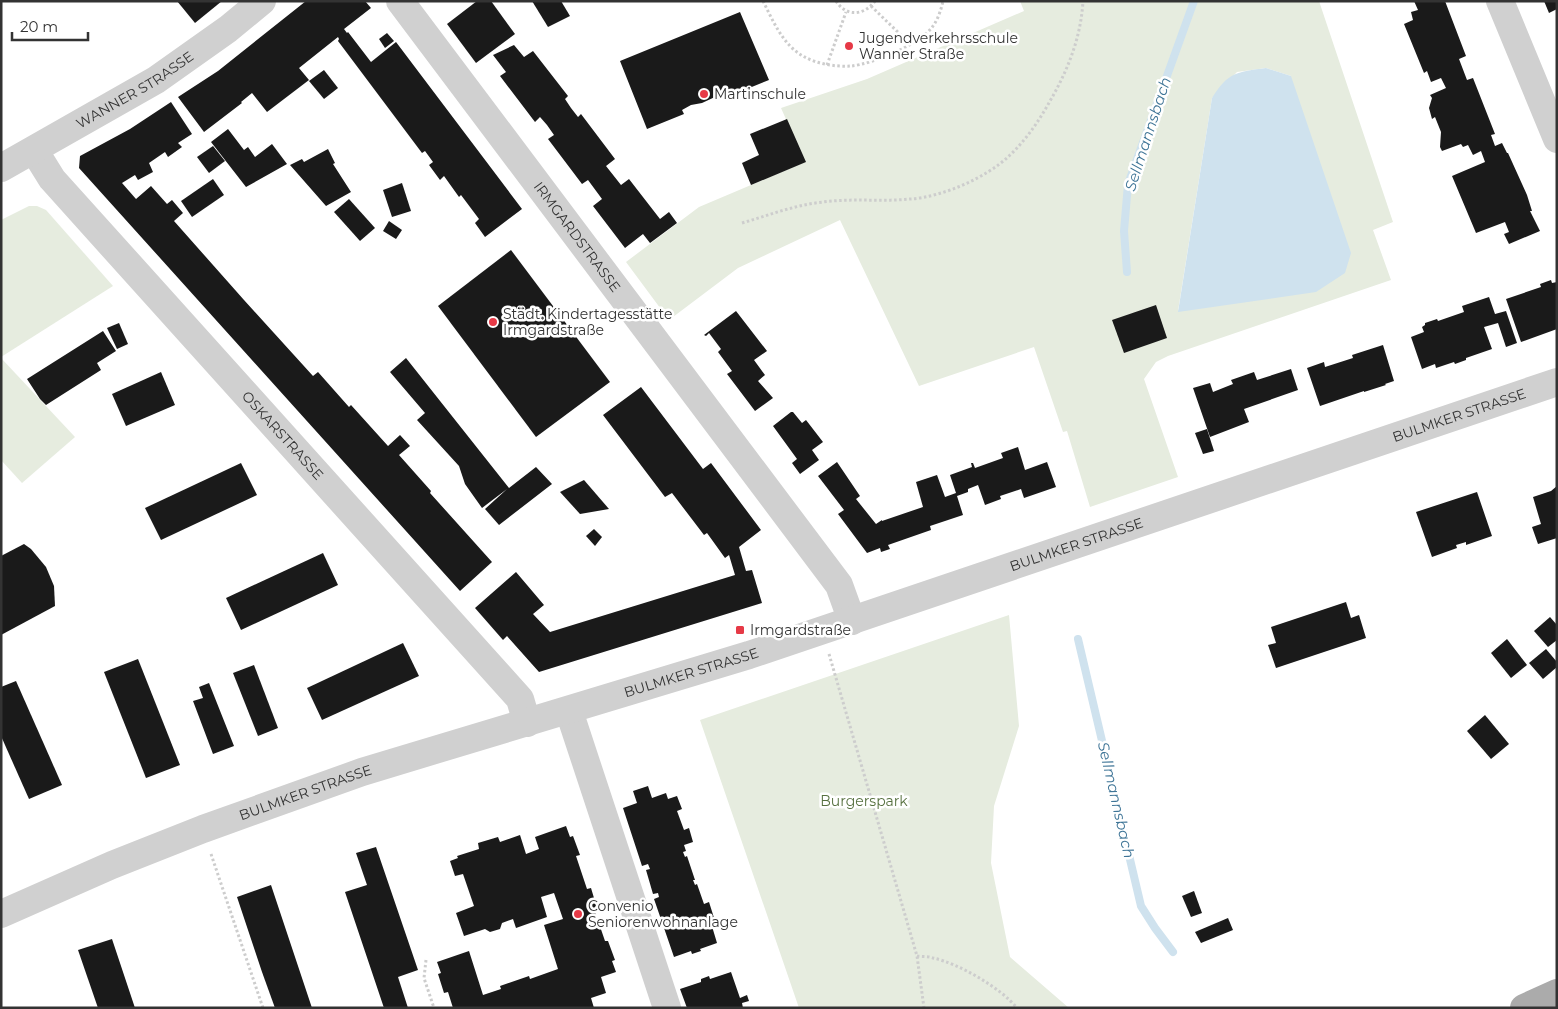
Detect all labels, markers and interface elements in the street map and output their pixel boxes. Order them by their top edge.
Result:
scale bar [12,10,89,42]
text: 20 m [20,17,58,36]
place label: Jugendverkehrsschule Wanner Straße [858,29,1018,63]
marker: Jugendverkehrsschule Wanner Straße [843,40,855,52]
street label: WANNER STRASSE [73,47,197,132]
water label: Sellmannsbach [1120,74,1175,193]
place label: Martinschule [714,85,806,103]
marker: Martinschule [698,88,710,100]
street label: IRMGARDSTRASSE [530,178,625,296]
place label: Städt. Kindertagesstätte Irmgardstraße [503,305,672,339]
marker: Städt. Kindertagesstätte Irmgardstraße [487,316,499,328]
street label: BULMKER STRASSE [1390,384,1528,446]
street label: OSKARSTRASSE [238,387,327,484]
street label: BULMKER STRASSE [1007,513,1145,575]
place label: Irmgardstraße [750,621,851,639]
marker: Irmgardstraße [734,624,746,636]
street label: BULMKER STRASSE [622,643,761,701]
water label: Sellmannsbach [1094,740,1139,860]
street label: BULMKER STRASSE [237,761,374,824]
park label: Burgerspark [820,792,908,810]
place label: Convenio Seniorenwohnanlage [588,897,738,931]
marker: Convenio Seniorenwohnanlage [572,908,584,920]

